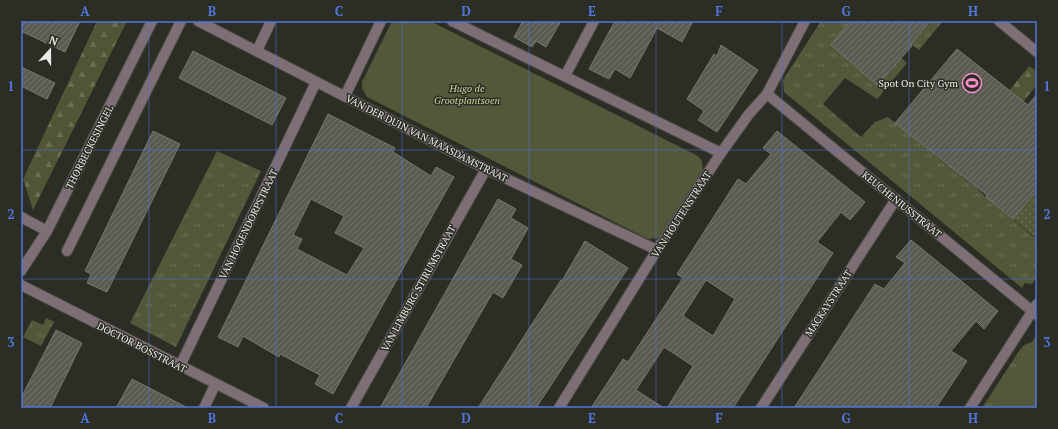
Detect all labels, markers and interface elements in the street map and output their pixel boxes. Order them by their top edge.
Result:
text: A [80,2,90,20]
text: B [208,2,216,20]
text: C [335,2,343,20]
text: D [461,2,471,20]
text: E [588,2,596,20]
text: F [715,2,723,20]
text: G [841,2,851,20]
text: H [968,2,978,20]
north arrow [30,30,70,70]
text: N [47,33,61,49]
sports icon: Spot On City Gym [961,72,983,94]
text: 1 [7,77,15,95]
place label: Spot On City Gym [878,77,958,90]
text: 1 [1043,77,1051,95]
park label: Hugo de Grootplantsoen [434,82,500,107]
street label: VAN DER DUIN VAN MAASDAMSTRAAT [344,92,510,185]
street label: THORBECKESINGEL [63,103,116,191]
street label: VAN HOGENDORPSTRAAT [216,167,281,281]
street label: KEUCHENIUSSTRAAT [859,168,944,240]
street label: VAN HOUTENSTRAAT [649,169,714,260]
text: 2 [7,205,15,223]
text: 2 [1043,205,1051,223]
street label: VAN LIMBURG STIRUMSTRAAT [378,223,459,354]
street label: MACKAYSTRAAT [802,267,855,339]
street label: DOCTOR BOSSTRAAT [95,319,189,376]
text: 3 [7,333,15,351]
text: 3 [1043,333,1051,351]
text: A [80,409,90,427]
text: B [208,409,216,427]
text: C [335,409,343,427]
text: D [461,409,471,427]
text: E [588,409,596,427]
text: F [715,409,723,427]
text: G [841,409,851,427]
text: H [968,409,978,427]

